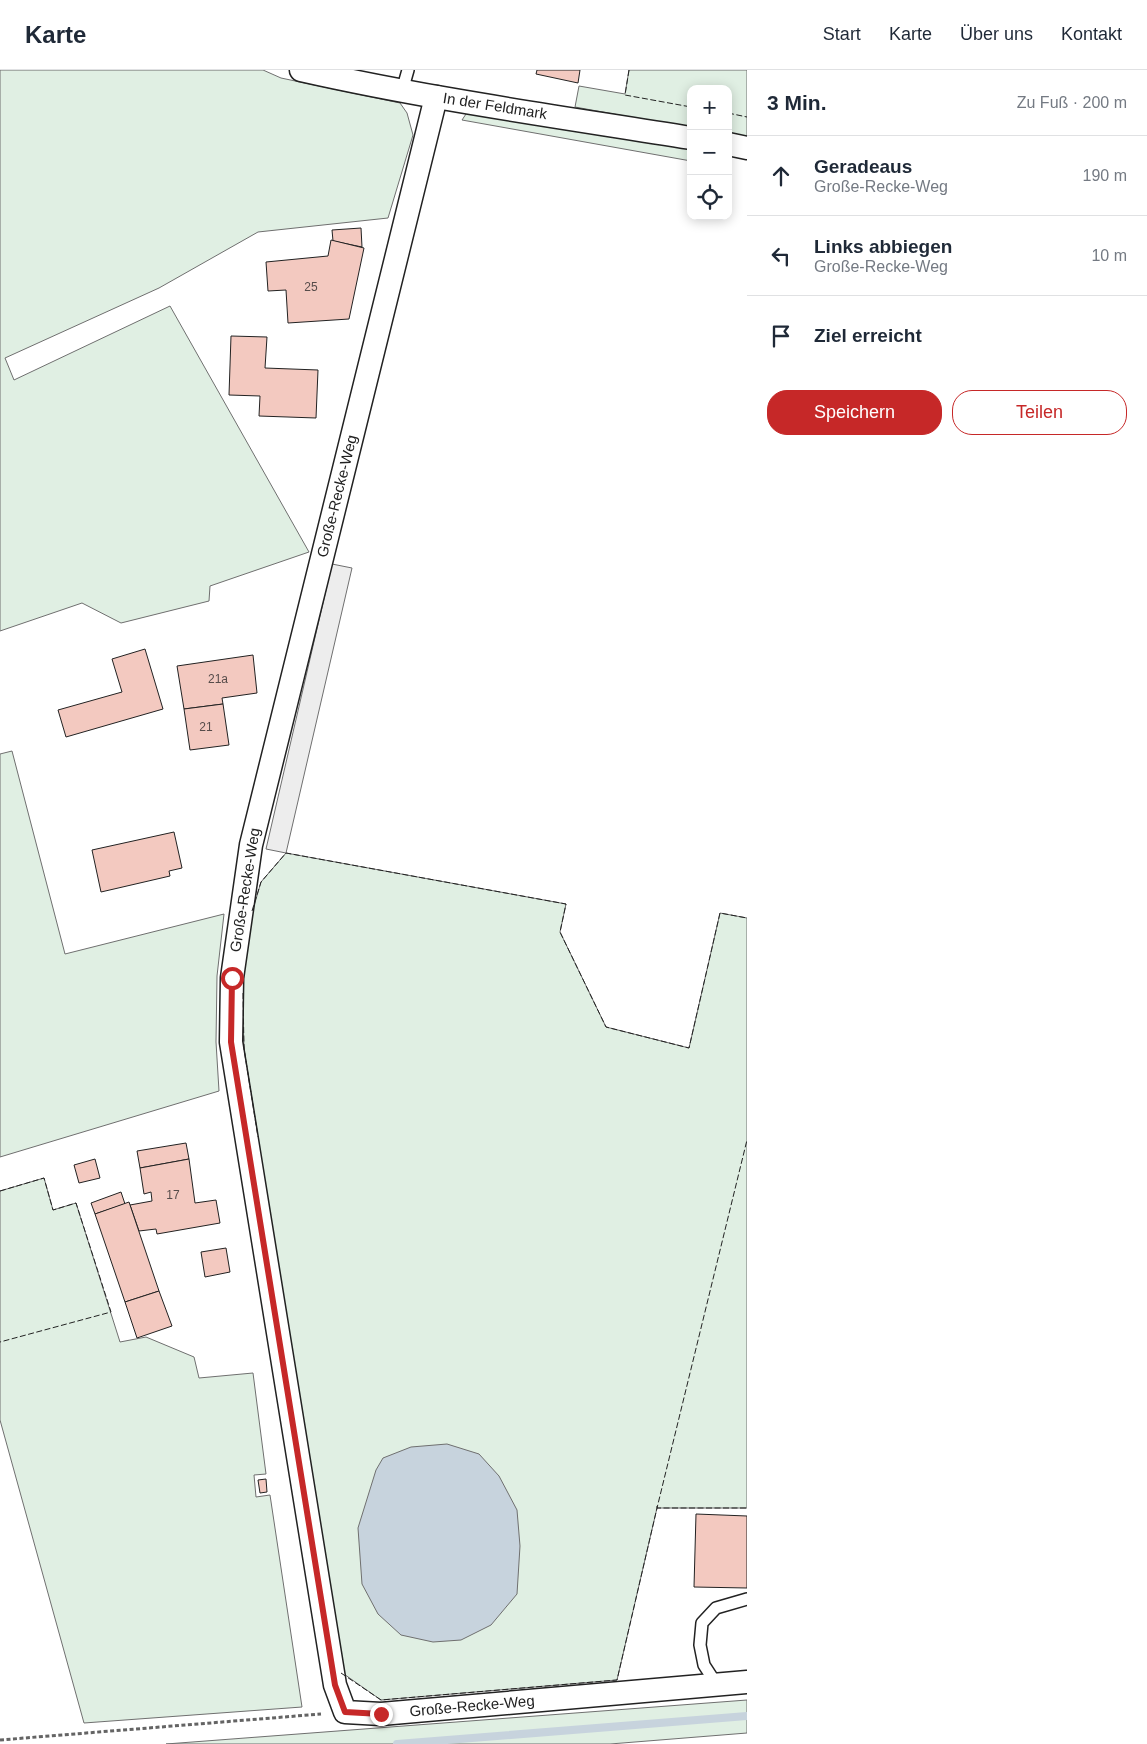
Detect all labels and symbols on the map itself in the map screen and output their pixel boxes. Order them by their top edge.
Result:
street label: In der Feldmark [442,89,549,122]
house number: 25 [304,280,318,294]
street label: Große-Recke-Weg [313,433,360,559]
house number: 21a [208,672,228,686]
house number: 21 [199,720,213,734]
street label: Große-Recke-Weg [226,827,263,953]
route start [221,967,244,990]
house number: 17 [166,1188,180,1202]
street label: Große-Recke-Weg [409,1692,535,1719]
route end [370,1703,393,1726]

